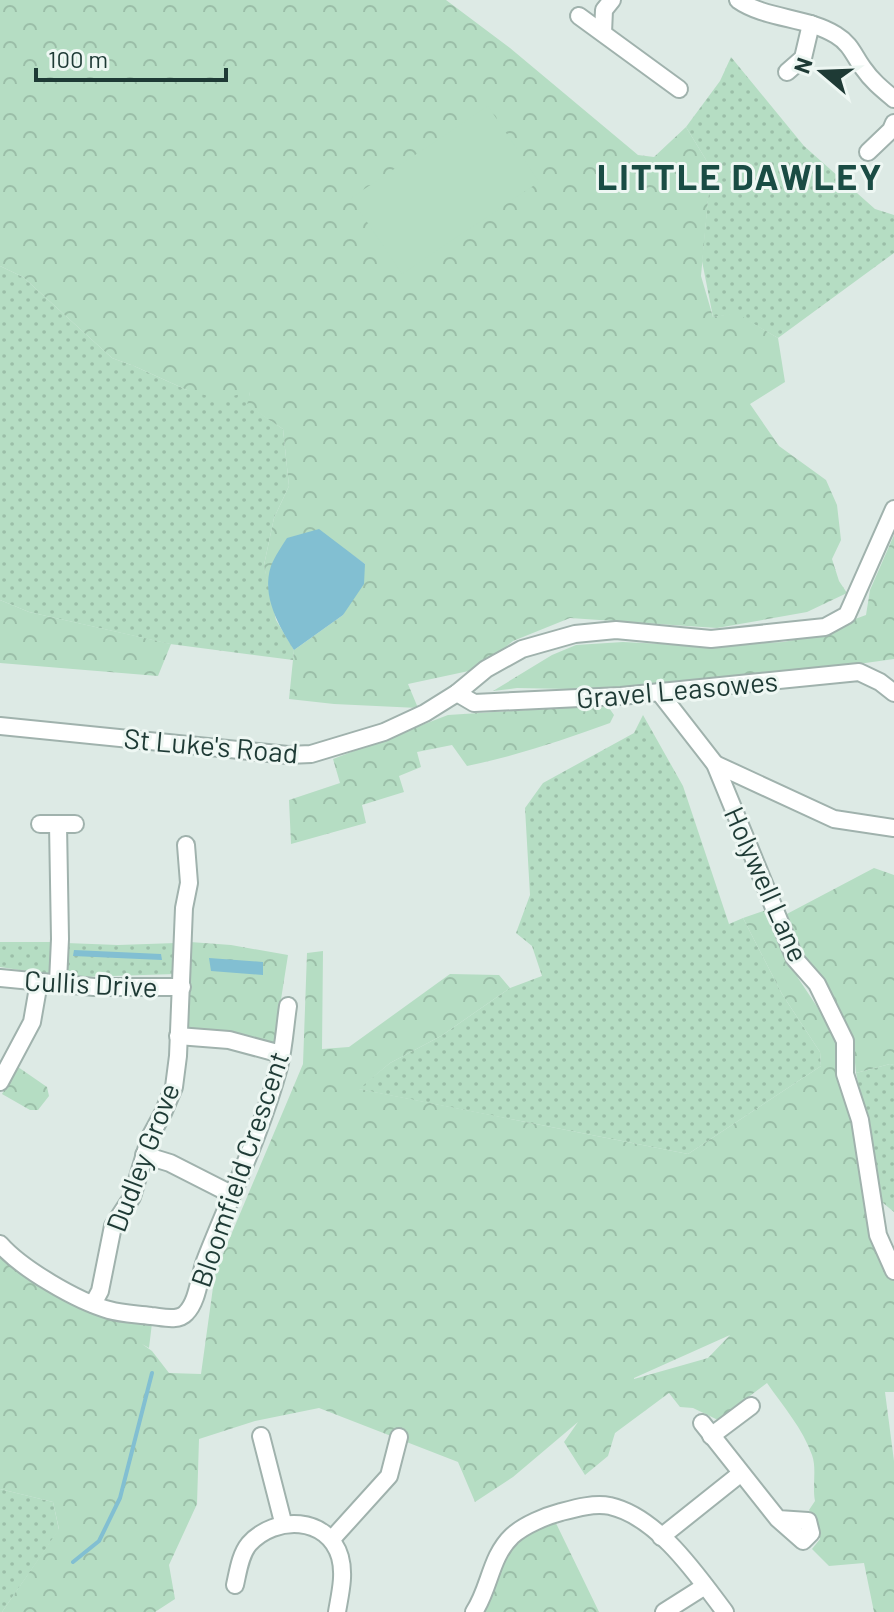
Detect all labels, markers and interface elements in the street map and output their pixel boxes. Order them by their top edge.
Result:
scale bar [36,32,226,82]
north arrow [782,32,862,112]
text: 100 m [48,44,108,73]
text: N [787,54,817,76]
district label: LITTLE DAWLEY [597,154,883,197]
street label: Gravel Leasowes [575,663,779,715]
street label: St Luke's Road [122,720,300,770]
street label: Holywell Lane [718,801,816,967]
street label: Cullis Drive [23,963,159,1003]
street label: Bloomfield Crescent [183,1047,295,1291]
street label: Dudley Grove [98,1078,186,1236]

